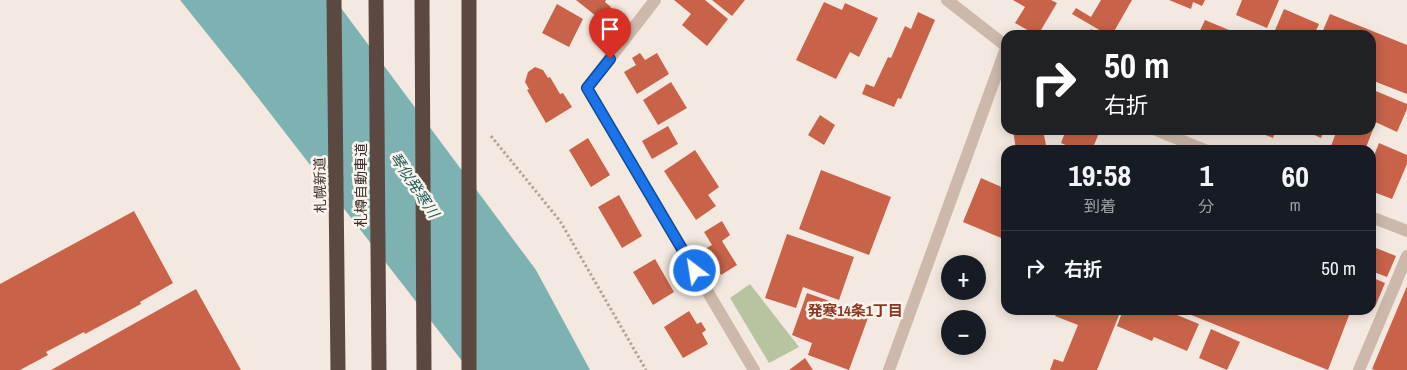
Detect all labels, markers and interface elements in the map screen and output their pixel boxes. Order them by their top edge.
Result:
pin [589,8,631,59]
icon: arrive [596,15,624,43]
text: 50 m [1104,42,1169,89]
icon: right [1021,50,1086,115]
text: 右折 [1104,90,1148,120]
street label: 札樽自動車道 [352,143,370,227]
water label: 琴似発寒川 [385,148,445,223]
text: 19:58 [1068,155,1131,195]
text: 1 [1199,155,1213,195]
text: 60 [1281,156,1309,196]
street label: 札幌新道 [311,157,329,213]
text: m [1290,194,1301,216]
text: 到着 [1084,195,1116,217]
text: 分 [1198,195,1214,217]
position arrow [668,244,720,296]
icon: right [1021,254,1049,282]
map controls [941,255,986,355]
button: + [941,255,986,300]
text: 50 m [1321,255,1356,281]
text: 右折 [1064,256,1102,282]
district label: 発寒14条1丁目 [807,300,903,321]
button: − [941,310,986,355]

